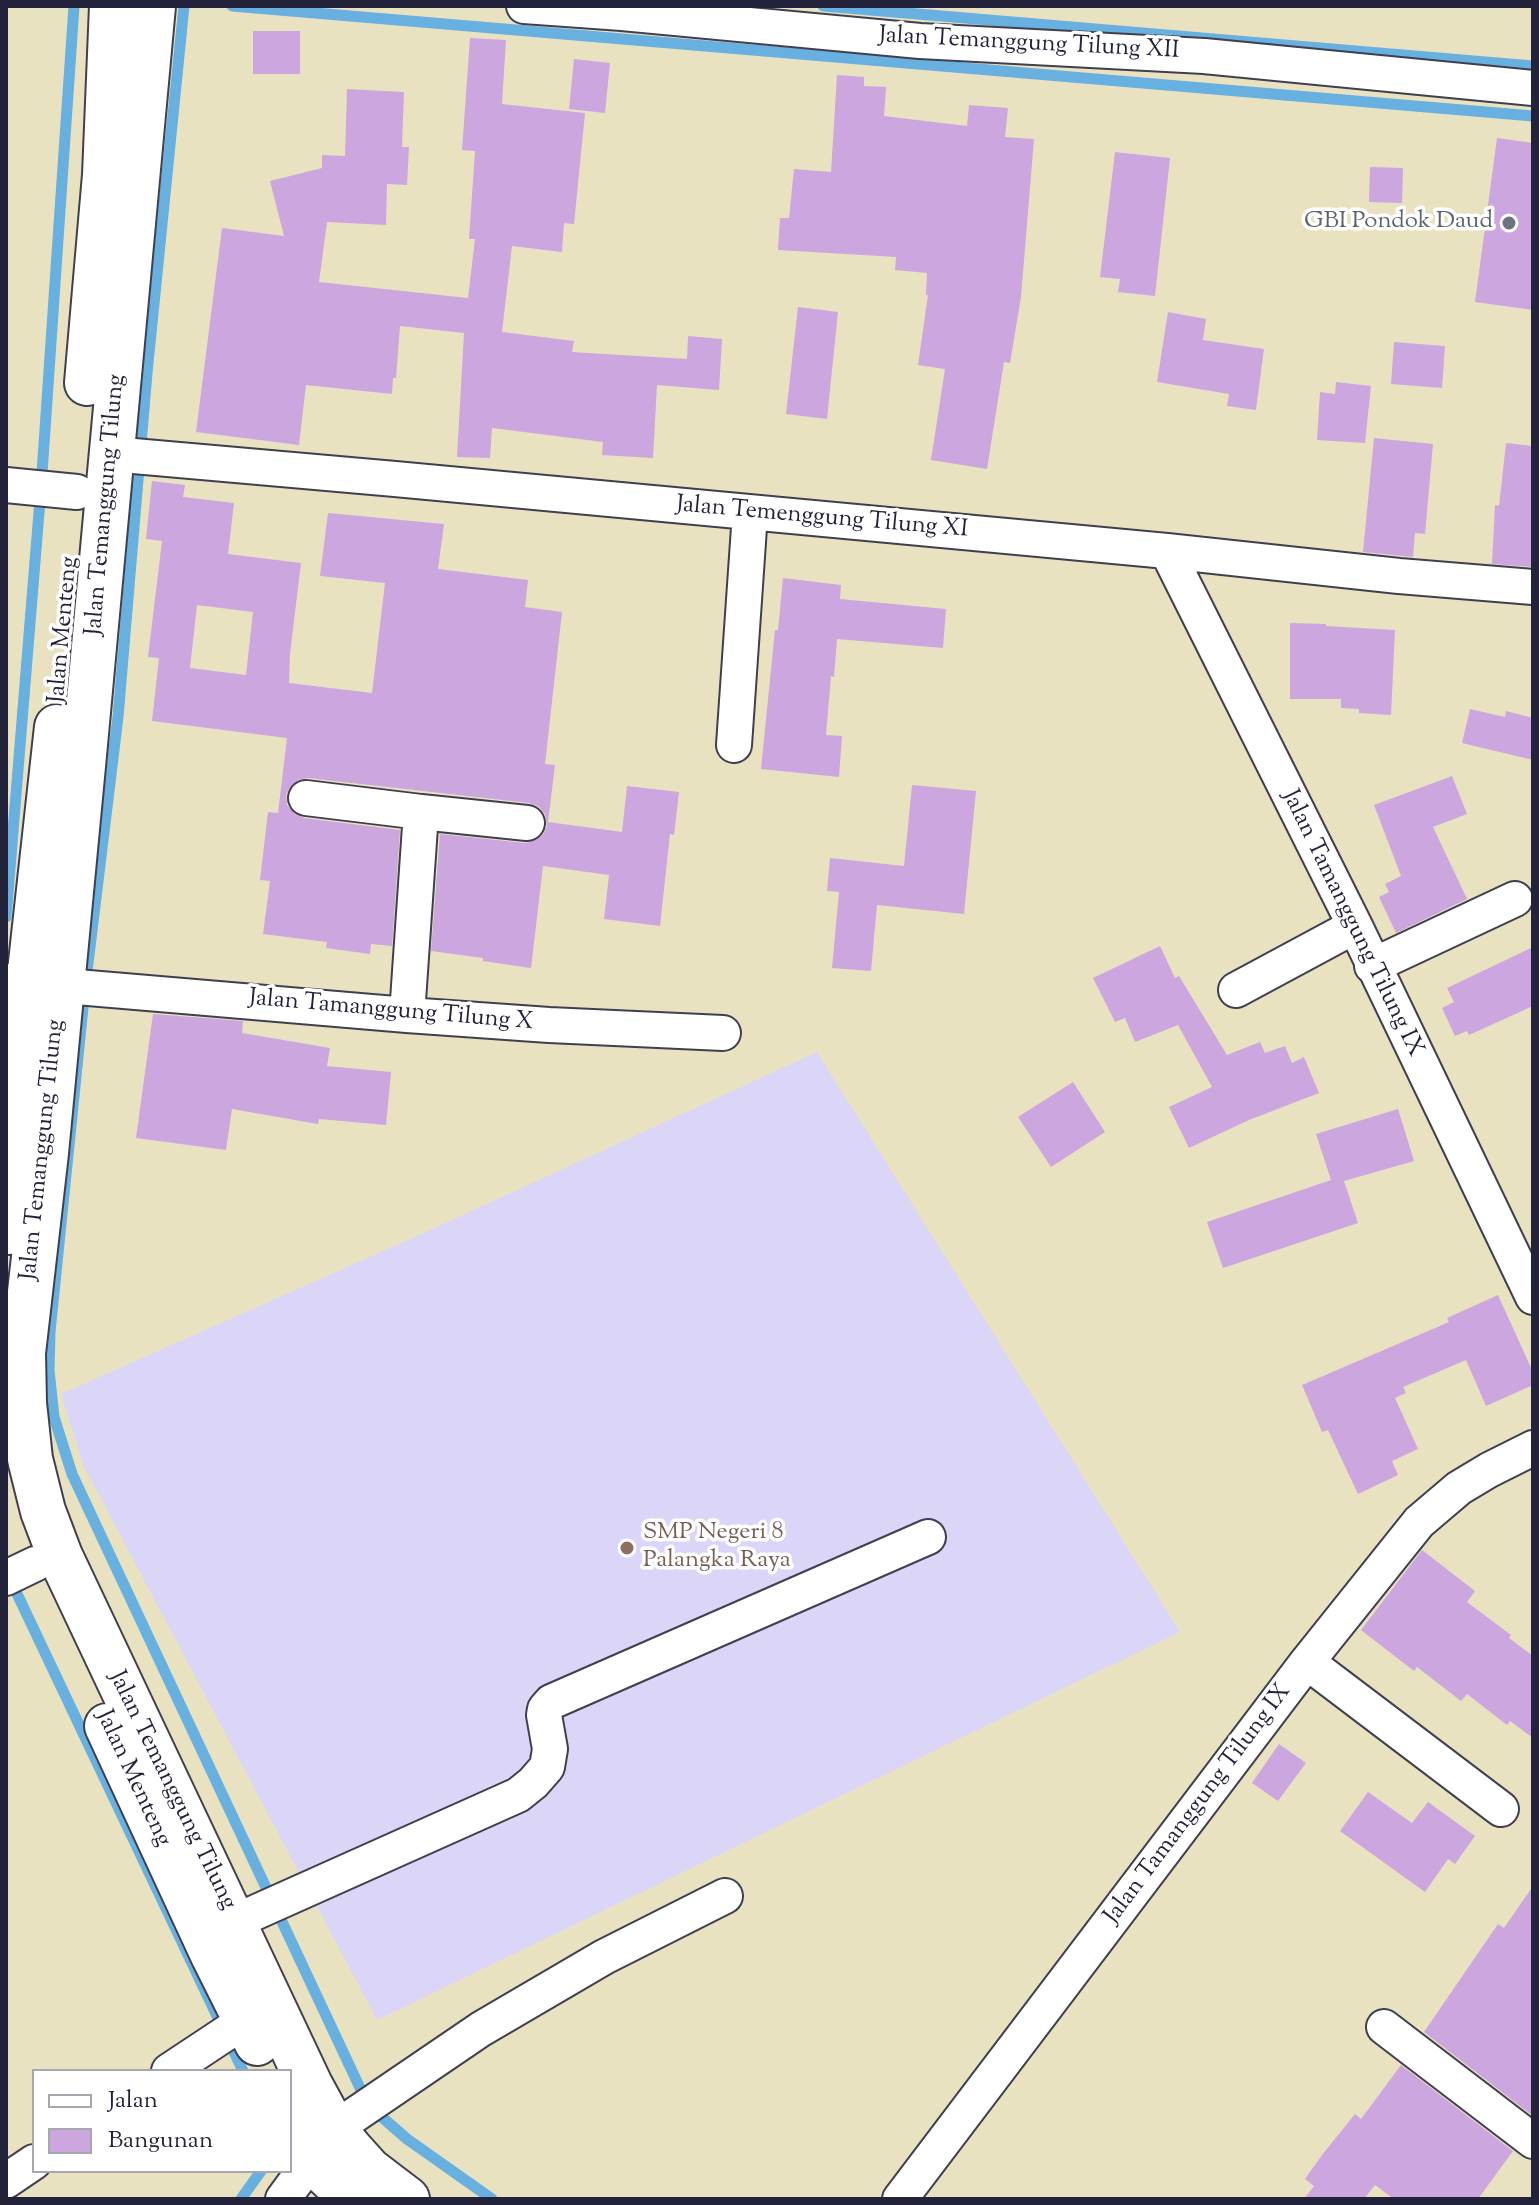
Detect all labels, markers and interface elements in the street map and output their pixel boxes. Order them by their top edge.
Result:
street label: Jalan Temanggung Tilung XII [878,23,1180,67]
place label: GBI Pondok Daud [1304,209,1493,237]
marker: GBI Pondok Daud [1500,214,1518,232]
street label: Jalan Temanggung Tilung [81,373,133,637]
street label: Jalan Temenggung Tilung XI [675,492,969,546]
street label: Jalan Menteng [44,556,86,704]
street label: Jalan Tamanggung Tilung IX [1274,786,1428,1062]
street label: Jalan Tamanggung Tilung X [248,985,534,1039]
street label: Jalan Temanggung Tilung [16,1018,72,1282]
place label: SMP Negeri 8 Palangka Raya [643,1520,791,1576]
marker: SMP Negeri 8 Palangka Raya [618,1539,636,1557]
street label: Jalan Temanggung Tilung [101,1667,241,1915]
street label: Jalan Tamanggung Tilung IX [1099,1679,1299,1931]
street label: Jalan Menteng [88,1706,176,1852]
legend [32,2069,292,2173]
text: Jalan [108,2084,158,2118]
text: Bangunan [108,2124,213,2158]

